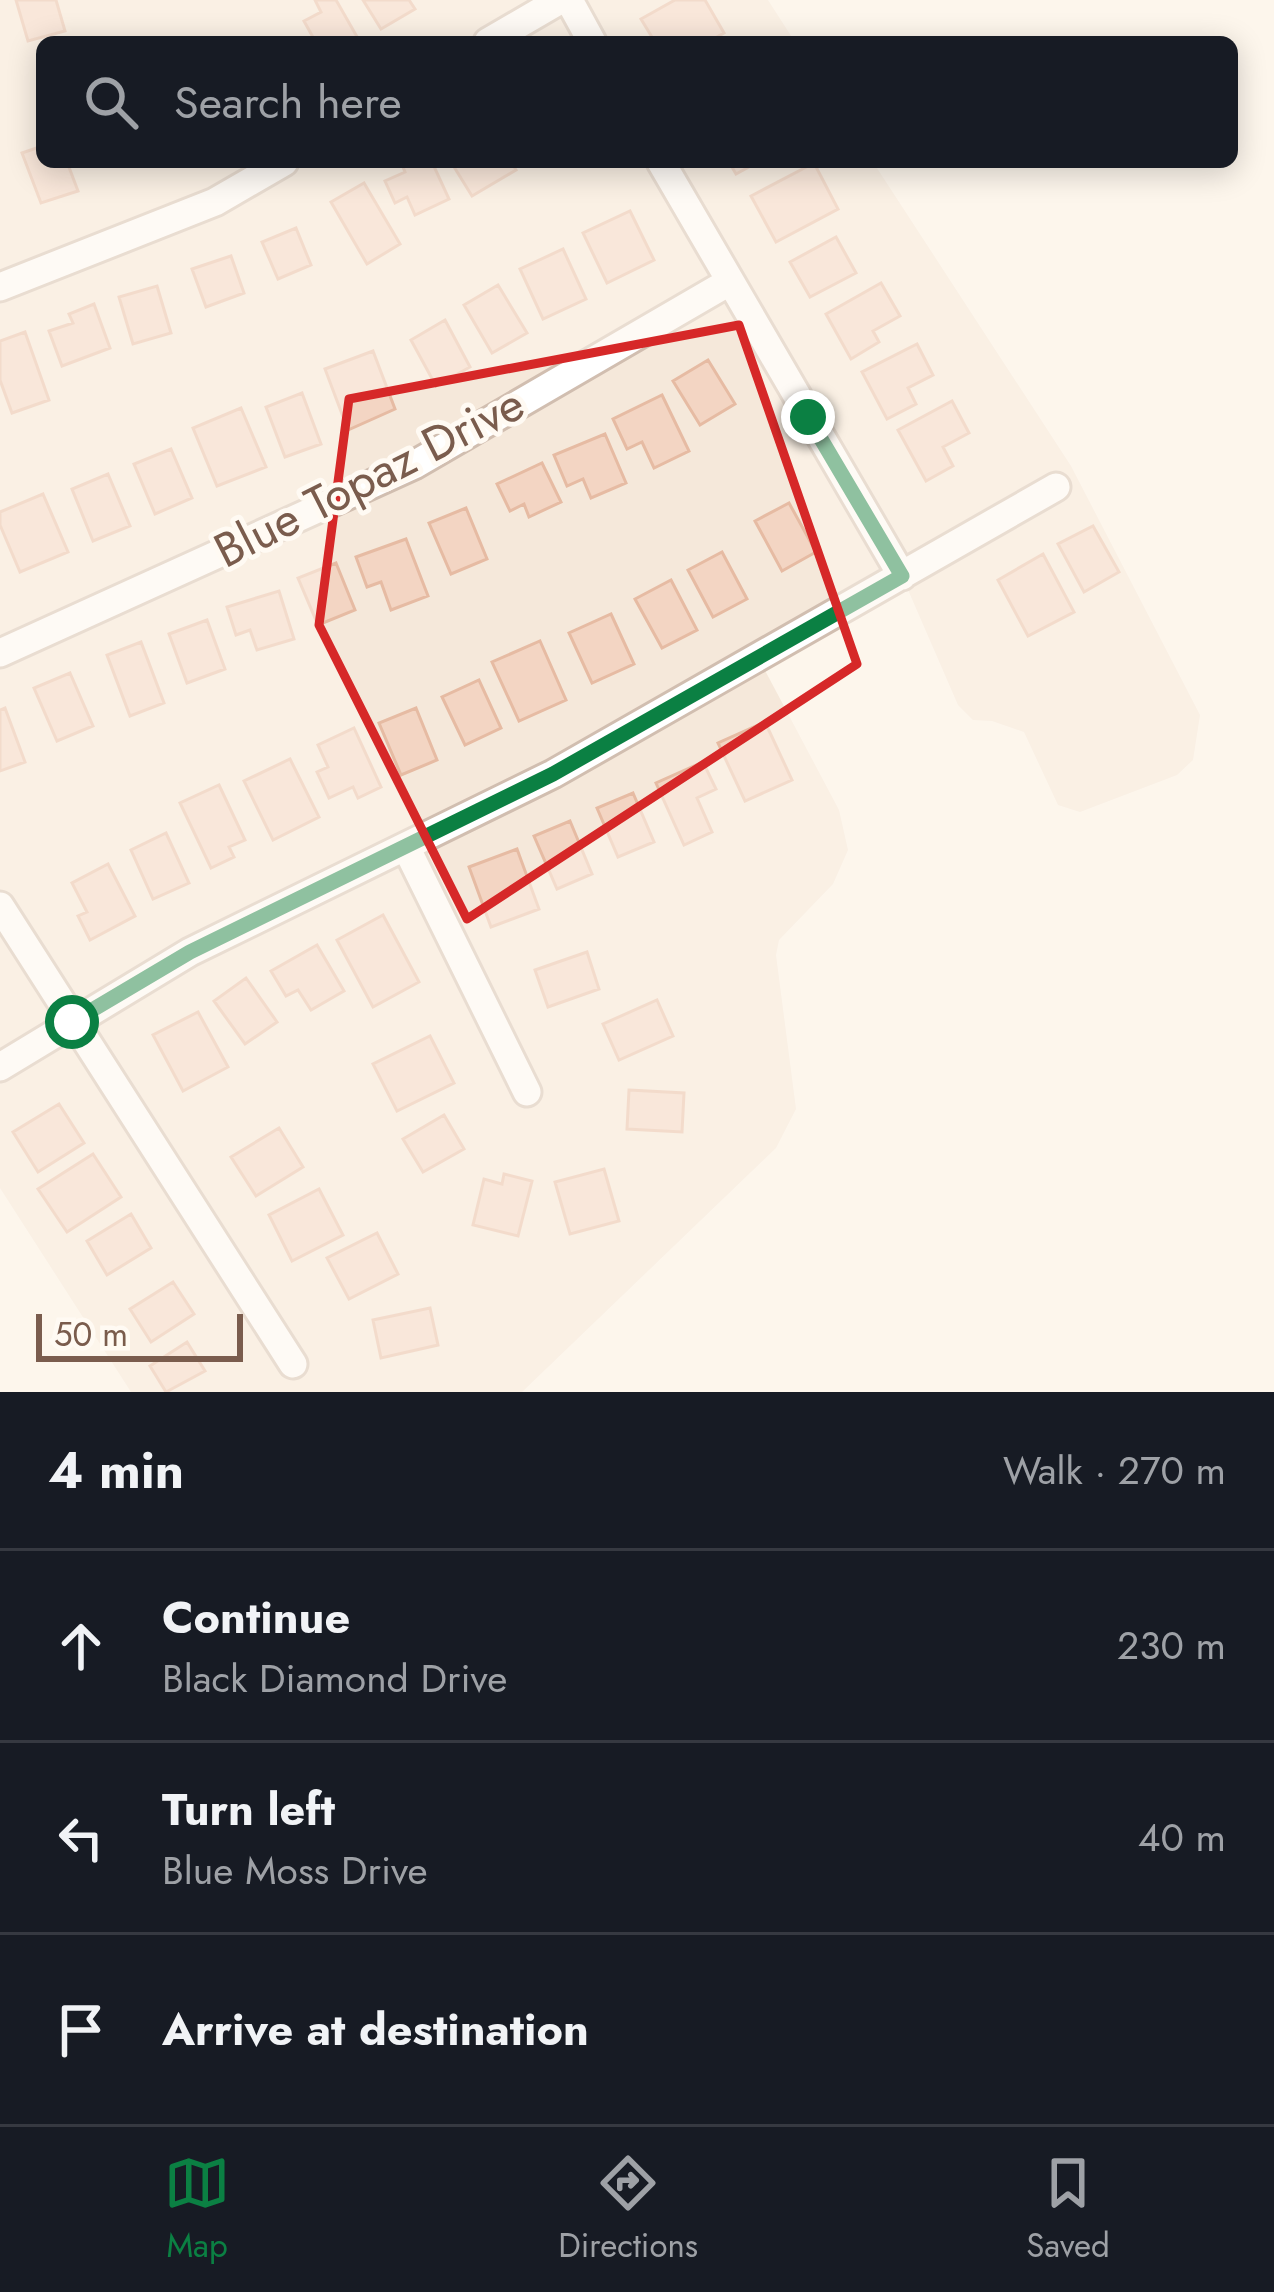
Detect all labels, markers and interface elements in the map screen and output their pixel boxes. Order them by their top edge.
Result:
search box [36,36,1238,168]
icon: search [78,69,144,135]
text: Search here [174,70,402,135]
street label: Blue Topaz Drive [202,369,536,585]
route end [781,390,835,444]
route start [45,995,99,1049]
scale bar [36,1308,243,1361]
text: 50 m [54,1311,128,1358]
text: 4 min [48,1433,184,1507]
text: Walk · 270 m [1003,1442,1226,1499]
text: Continue [162,1585,350,1650]
icon: ahead [48,1613,114,1679]
text: 230 m [1117,1617,1226,1674]
text: Black Diamond Drive [162,1650,507,1707]
text: Turn left [162,1777,335,1842]
icon: left [48,1805,114,1871]
text: 40 m [1138,1809,1226,1866]
text: Blue Moss Drive [162,1842,428,1899]
icon: arrive [48,1997,114,2063]
text: Arrive at destination [162,1997,589,2062]
tab: Map [164,2150,230,2269]
tab: Directions [558,2150,698,2269]
tab: Saved [1026,2150,1110,2269]

